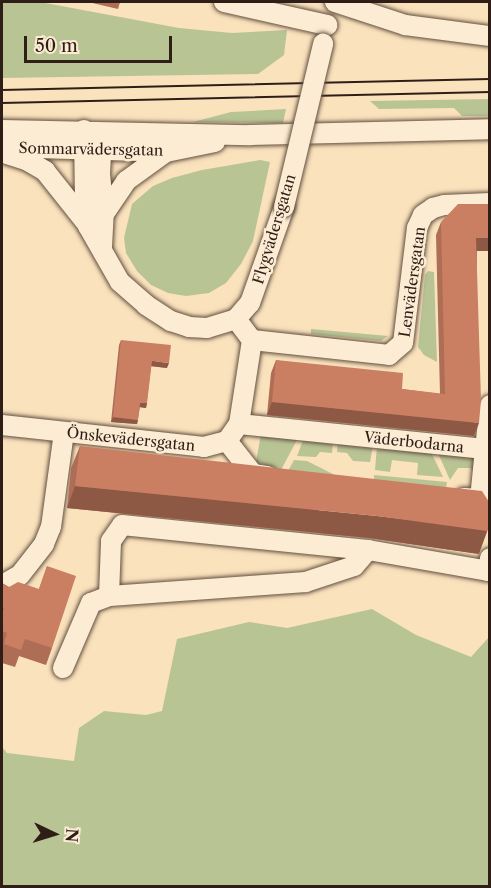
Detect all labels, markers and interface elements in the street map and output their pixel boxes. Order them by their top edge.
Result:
scale bar [27,24,176,62]
text: 50 m [35,35,78,57]
street label: Sommarvädersgatan [19,139,163,159]
street label: Flygvädersgatan [249,172,299,286]
street label: Lenvädersgatan [395,225,429,339]
street label: Önskevädersgatan [66,423,196,455]
street label: Väderbodarna [363,428,465,456]
north arrow [24,804,84,864]
text: N [61,828,82,843]

